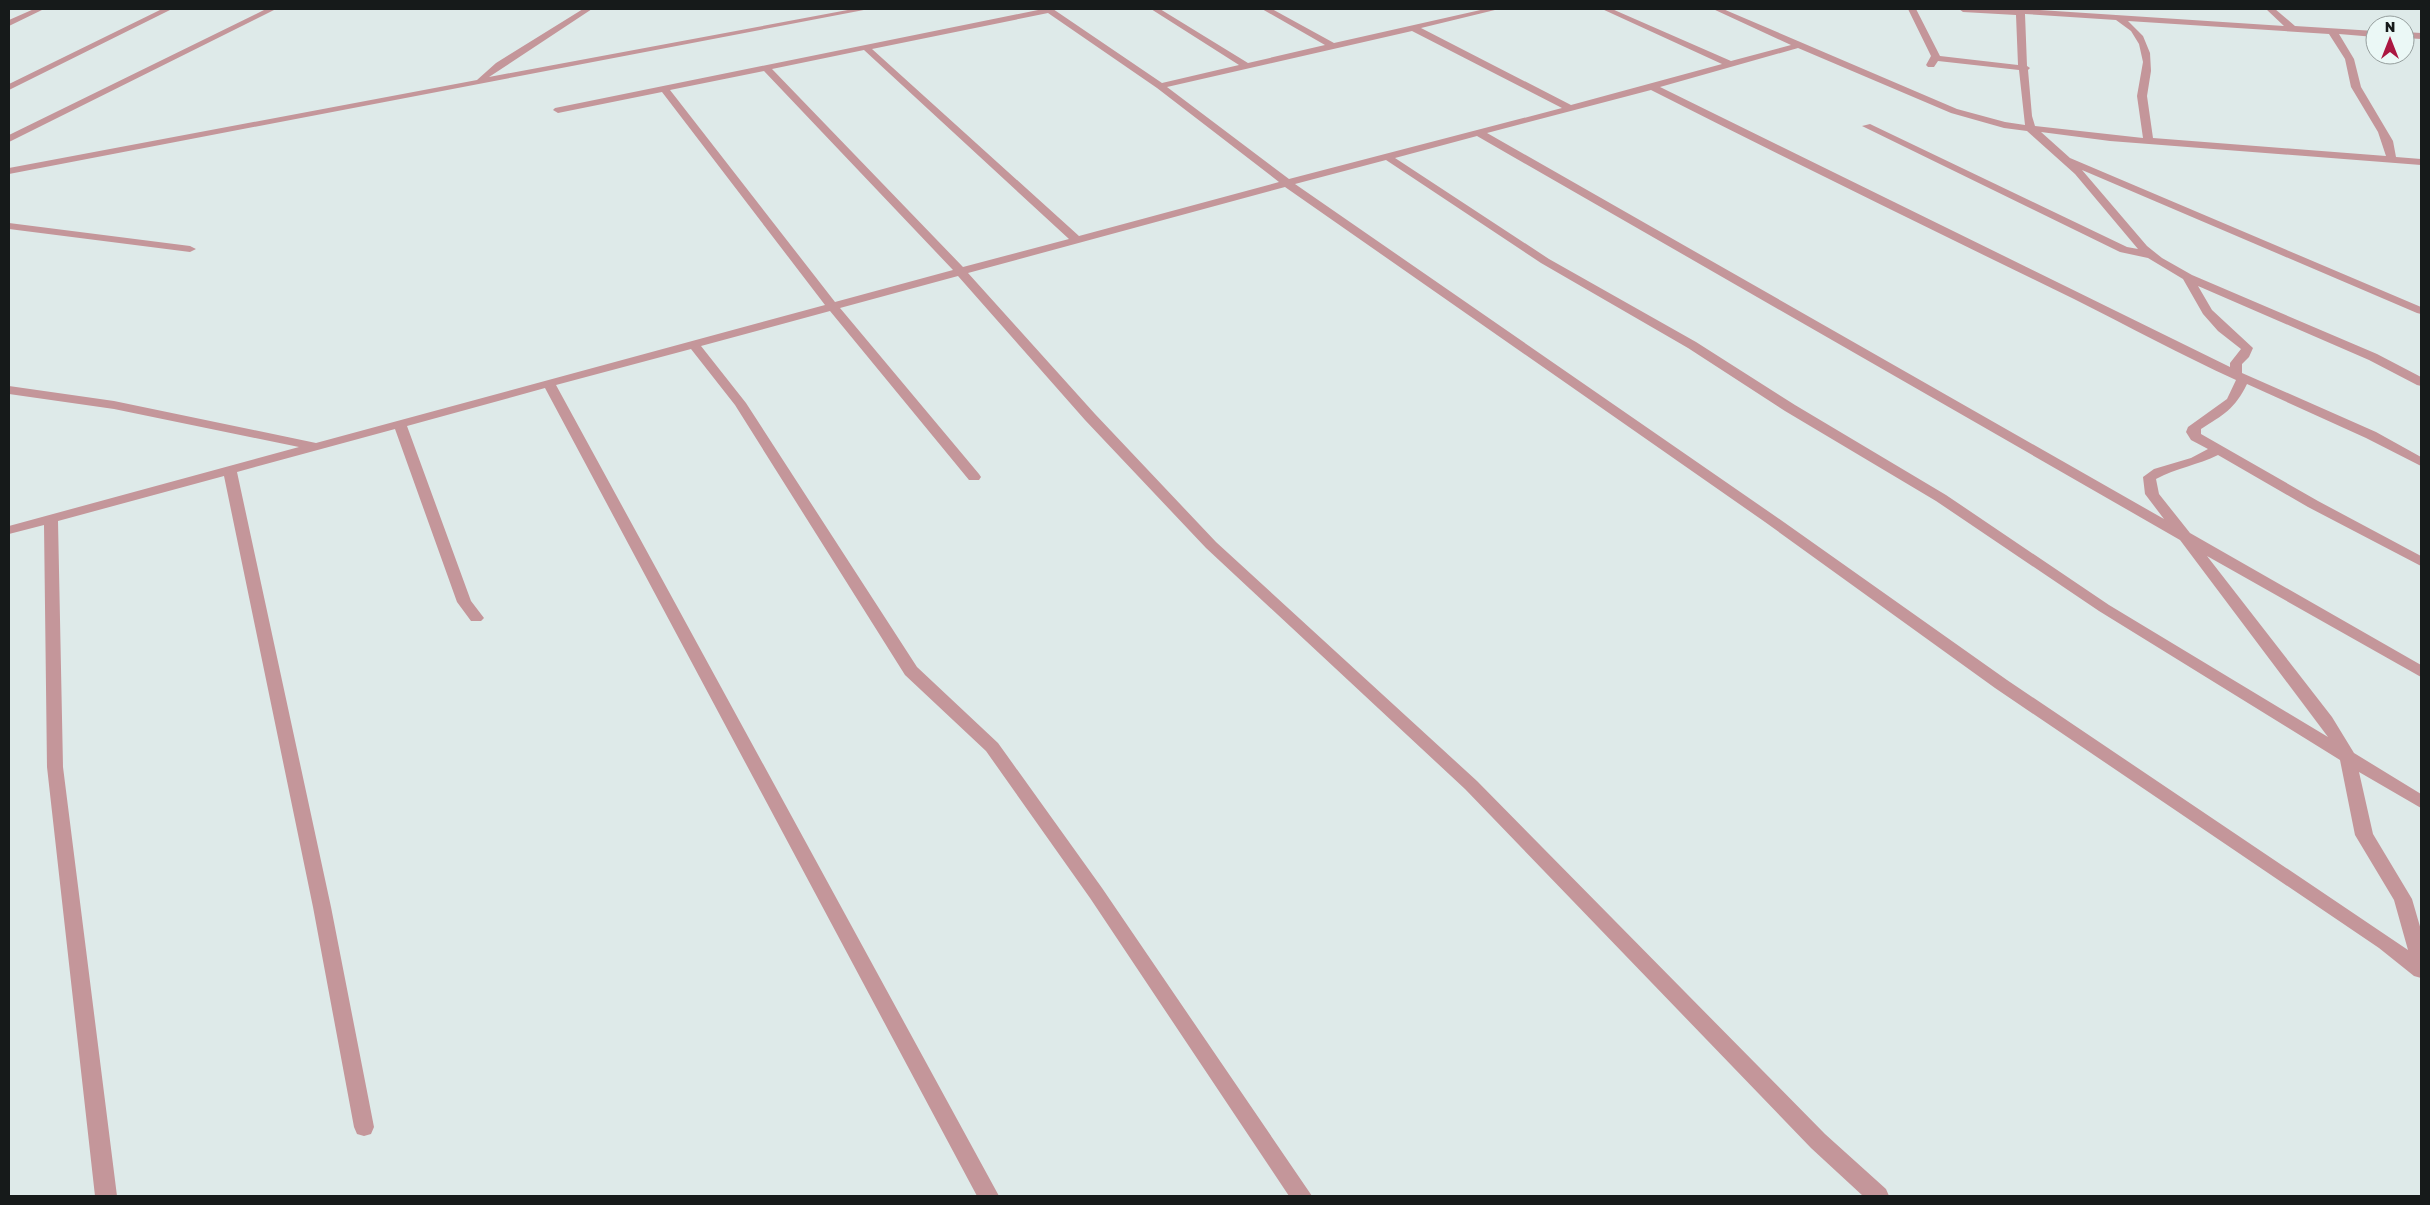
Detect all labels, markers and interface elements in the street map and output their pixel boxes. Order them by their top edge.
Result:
north arrow [2365,15,2415,65]
text: N [2385,18,2395,35]

